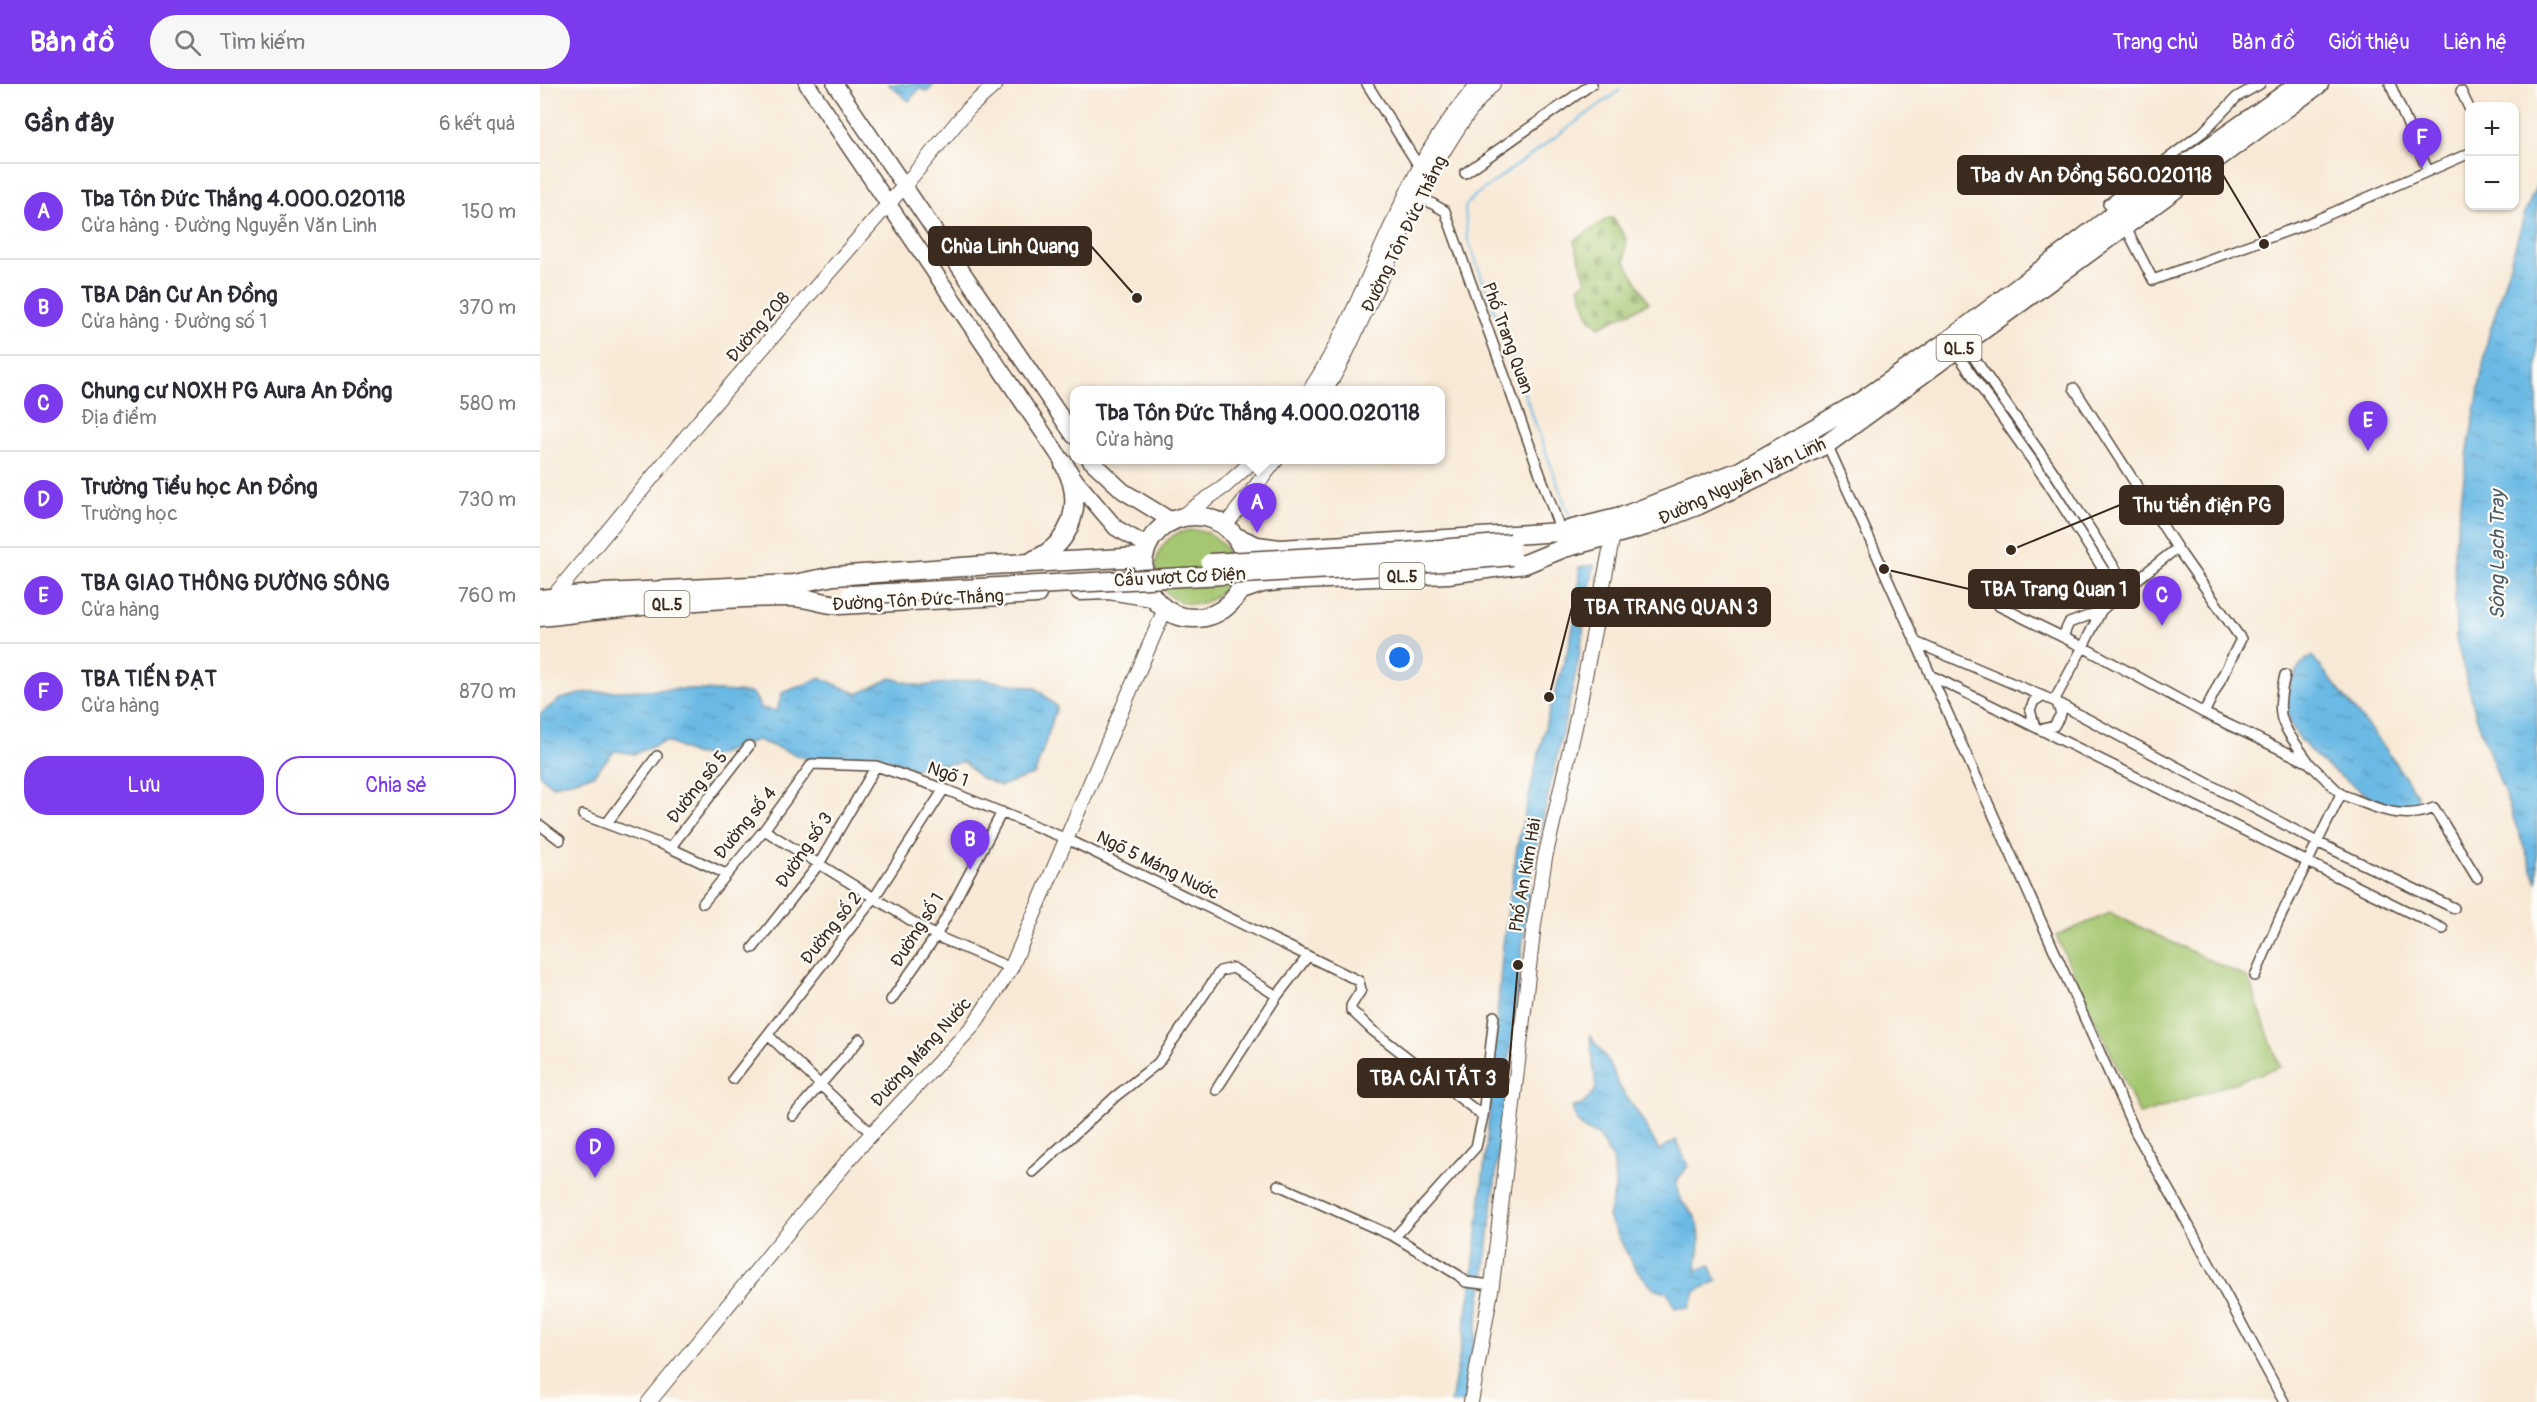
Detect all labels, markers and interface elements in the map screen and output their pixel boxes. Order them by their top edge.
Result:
search box [150,15,570,69]
text: Bản đồ [30,25,114,60]
icon: search [171,26,204,59]
text: Tìm kiếm [219,28,305,56]
text: Trang chủ [2113,29,2199,56]
text: Bản đồ [2232,29,2295,56]
text: Giới thiệu [2328,29,2410,56]
text: Liên hệ [2443,29,2507,56]
map controls [2465,102,2519,210]
button: + [2465,102,2519,156]
text: Gần đây [24,107,114,139]
text: 6 kết quả [439,111,516,136]
pin: F [2402,118,2442,168]
street label: Đường Tôn Đức Thắng [1356,152,1452,317]
callout: Tba dv An Đồng 560.020118 [1958,156,2223,194]
button: − [2465,156,2519,210]
text: Tba dv An Đồng 560.020118 [1969,162,2212,188]
text: Tba Tôn Đức Thắng 4.000.020118 [81,185,405,213]
text: A [37,199,50,224]
text: 150 m [462,199,516,224]
text: Cửa hàng · Đường Nguyễn Văn Linh [81,213,377,238]
callout: Chùa Linh Quang [929,227,1091,265]
text: Chùa Linh Quang [941,234,1079,259]
street label: Phố Trang Quan [1477,279,1538,397]
text: TBA Dân Cư An Đồng [81,281,278,309]
street label: Đường 208 [721,287,795,367]
text: B [38,295,49,320]
text: 370 m [459,295,516,320]
text: Cửa hàng · Đường số 1 [81,309,267,334]
road number: QL.5 [1936,335,1982,361]
text: Chung cư NOXH PG Aura An Đồng [81,377,392,405]
popup [1070,386,1445,464]
text: C [37,391,50,416]
text: 580 m [459,391,516,416]
text: Tba Tôn Đức Thắng 4.000.020118 [1095,399,1420,427]
pin: E [2348,402,2388,451]
text: Địa điểm [81,405,157,430]
text: Cửa hàng [1095,427,1174,452]
street label: Đường Nguyễn Văn Linh [1655,433,1830,530]
text: Trường Tiểu học An Đồng [81,473,317,501]
pin: A [1238,484,1276,533]
callout: Thu tiền điện PG [2120,486,2283,524]
text: D [37,487,50,512]
text: 730 m [459,487,516,512]
water label: Sông Lạch Tray [2485,488,2510,620]
text: Thu tiền điện PG [2132,493,2271,518]
text: Trường học [81,501,178,526]
street label: Cầu vượt Cơ Điện [1113,562,1247,592]
road number: QL.5 [1380,563,1424,589]
text: TBA GIAO THÔNG ĐƯỜNG SÔNG [81,569,390,597]
callout: TBA Trang Quan 1 [1969,570,2139,608]
pin: C [2142,576,2182,626]
text: TBA Trang Quan 1 [1980,577,2127,602]
text: E [38,583,49,608]
text: 760 m [458,583,516,608]
street label: Đường Tôn Đức Thắng [832,585,1004,616]
callout: TBA TRANG QUAN 3 [1572,588,1770,626]
road number: QL.5 [644,591,690,617]
text: TBA TRANG QUAN 3 [1583,595,1758,620]
text: Cửa hàng [81,597,159,622]
your location [1385,643,1414,672]
text: TBA TIẾN ĐẠT [81,665,217,693]
text: F [37,679,50,704]
text: 870 m [460,679,516,704]
text: Cửa hàng [81,693,159,718]
street label: Đường sô 5 [662,746,733,828]
button: Lưu [24,756,264,815]
button: Chia sẻ [276,756,516,815]
street label: Ngõ 1 [924,756,972,792]
street label: Đường số 4 [709,782,782,864]
street label: Đường số 3 [771,808,838,893]
street label: Phố An Kim Hải [1504,816,1547,934]
pin: B [950,820,990,870]
street label: Ngõ 5 Máng Nước [1093,826,1223,905]
street label: Đường số 2 [796,887,867,970]
street label: Đường số 1 [886,889,949,972]
street label: Đường Máng Nước [866,993,977,1112]
callout: TBA CÁI TẮT 3 [1358,1059,1508,1097]
text: TBA CÁI TẮT 3 [1369,1063,1496,1091]
pin: D [576,1128,614,1178]

